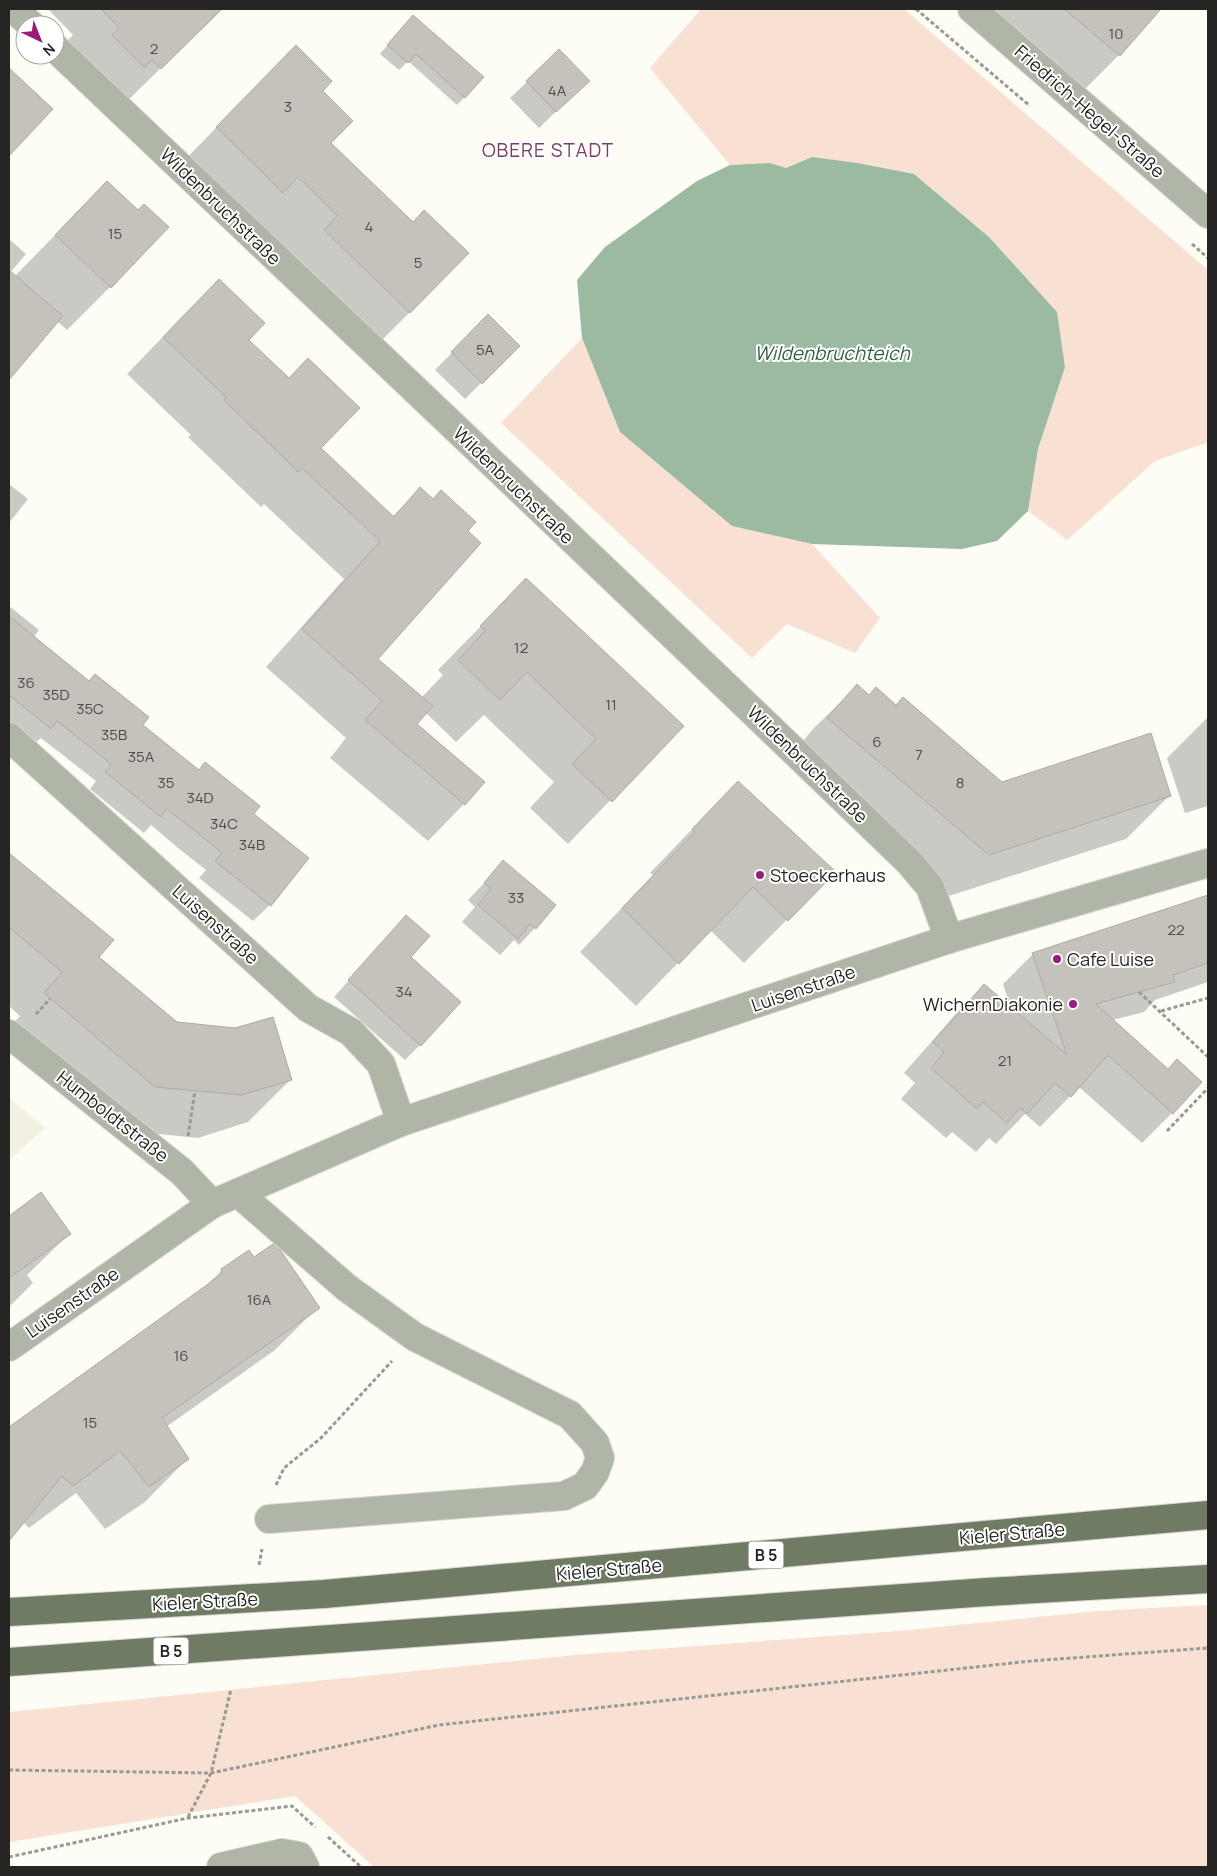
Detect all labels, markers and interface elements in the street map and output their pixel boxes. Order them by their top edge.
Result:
north arrow [15,15,65,65]
house number: 10 [1109,23,1124,44]
house number: 2 [150,38,158,59]
text: N [39,39,59,60]
street label: Friedrich-Hegel-Straße [1010,39,1170,183]
house number: 4A [548,80,567,101]
house number: 3 [284,96,292,117]
district label: OBERE STADT [482,137,614,163]
street label: Wildenbruchstraße [155,142,287,270]
house number: 4 [365,216,374,237]
house number: 15 [108,223,122,244]
house number: 5 [414,252,422,273]
house number: 5A [476,339,495,360]
water label: Wildenbruchteich [754,340,910,366]
street label: Wildenbruchstraße [448,421,580,549]
house number: 12 [514,637,528,658]
house number: 36 [17,672,35,693]
house number: 35D [42,684,70,705]
house number: 11 [605,694,617,715]
house number: 35C [76,698,104,719]
street label: Wildenbruchstraße [742,700,874,828]
house number: 35B [101,724,127,745]
house number: 6 [872,731,882,752]
house number: 7 [915,744,923,765]
house number: 35A [128,746,155,767]
house number: 35 [158,772,174,793]
house number: 8 [956,772,964,793]
house number: 34D [186,787,214,808]
house number: 34C [210,813,238,834]
house number: 34B [239,834,265,855]
place label: Stoeckerhaus [770,863,886,887]
marker: Stoeckerhaus [754,869,766,881]
street label: Luisenstraße [168,879,264,969]
house number: 33 [508,887,524,908]
house number: 22 [1167,919,1185,940]
place label: Cafe Luise [1067,947,1154,971]
marker: Cafe Luise [1051,953,1063,965]
street label: Luisenstraße [748,959,858,1017]
house number: 34 [395,981,413,1002]
place label: WichernDiakonie [923,992,1063,1016]
marker: WichernDiakonie [1067,998,1079,1010]
house number: 21 [998,1050,1012,1071]
street label: Humboldtstraße [52,1065,174,1167]
street label: Luisenstraße [21,1261,123,1343]
house number: 16A [247,1289,272,1310]
house number: 16 [173,1345,189,1366]
house number: 15 [83,1412,97,1433]
street label: Kieler Straße [958,1516,1066,1550]
road number: B 5 [748,1542,784,1568]
street label: Kieler Straße [555,1552,663,1586]
street label: Kieler Straße [151,1586,259,1616]
road number: B 5 [154,1638,188,1664]

